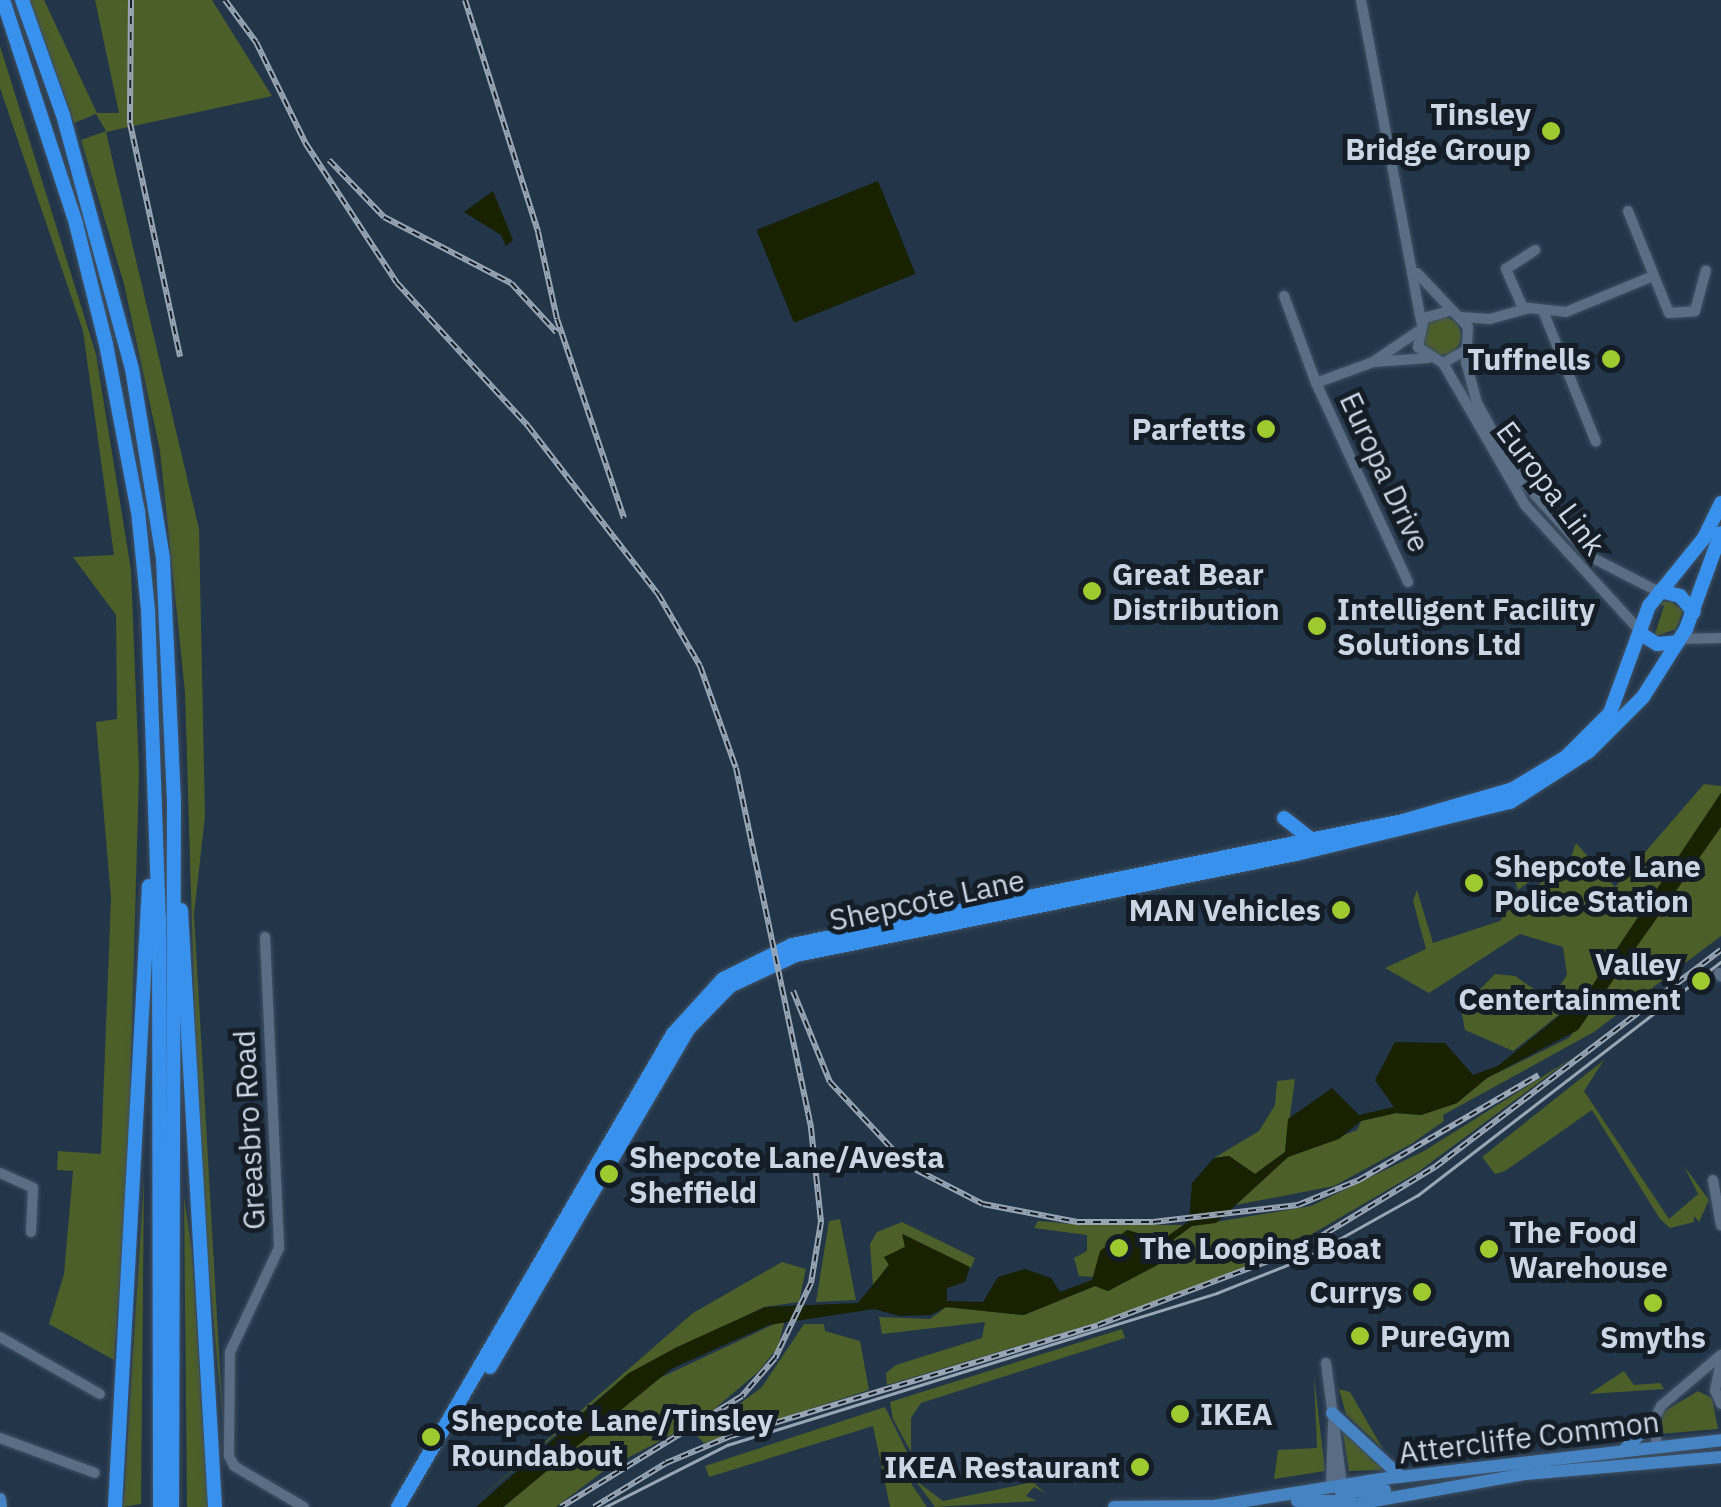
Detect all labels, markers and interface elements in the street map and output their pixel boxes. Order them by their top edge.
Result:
place label: Tinsley Bridge Group [1345,96,1531,166]
marker: Tinsley Bridge Group [1540,120,1562,142]
place label: Tuffnells [1467,341,1591,377]
marker: Tuffnells [1600,348,1622,370]
street label: Europa Drive [1332,386,1438,558]
place label: Parfetts [1132,411,1246,447]
street label: Europa Link [1489,414,1613,562]
marker: Parfetts [1255,418,1277,440]
place label: Great Bear Distribution [1112,556,1280,626]
marker: Great Bear Distribution [1081,580,1103,602]
place label: Intelligent Facility Solutions Ltd [1337,591,1595,662]
marker: Intelligent Facility Solutions Ltd [1306,615,1328,637]
place label: Shepcote Lane Police Station [1494,848,1701,918]
street label: Shepcote Lane [826,862,1028,938]
marker: Shepcote Lane Police Station [1463,872,1485,894]
place label: MAN Vehicles [1129,892,1321,928]
marker: MAN Vehicles [1330,899,1352,921]
place label: Valley Centertainment [1458,946,1681,1016]
marker: Valley Centertainment [1690,970,1712,992]
street label: Greasbro Road [226,1029,272,1231]
place label: Shepcote Lane/Avesta Sheffield [629,1139,944,1210]
marker: Shepcote Lane/Avesta Sheffield [598,1163,620,1185]
place label: The Food Warehouse [1509,1214,1668,1284]
place label: The Looping Boat [1139,1230,1381,1266]
marker: The Looping Boat [1108,1237,1130,1259]
marker: The Food Warehouse [1478,1238,1500,1260]
place label: Currys [1309,1274,1402,1310]
marker: Currys [1411,1281,1433,1303]
marker: Smyths [1642,1292,1664,1314]
place label: PureGym [1380,1318,1511,1354]
place label: Smyths [1600,1319,1706,1355]
marker: PureGym [1349,1325,1371,1347]
place label: IKEA [1200,1396,1273,1432]
place label: Shepcote Lane/Tinsley Roundabout [451,1402,773,1472]
marker: IKEA [1169,1403,1191,1425]
street label: Attercliffe Common [1397,1403,1661,1471]
marker: Shepcote Lane/Tinsley Roundabout [420,1426,442,1448]
place label: IKEA Restaurant [884,1449,1120,1485]
marker: IKEA Restaurant [1129,1456,1151,1478]

